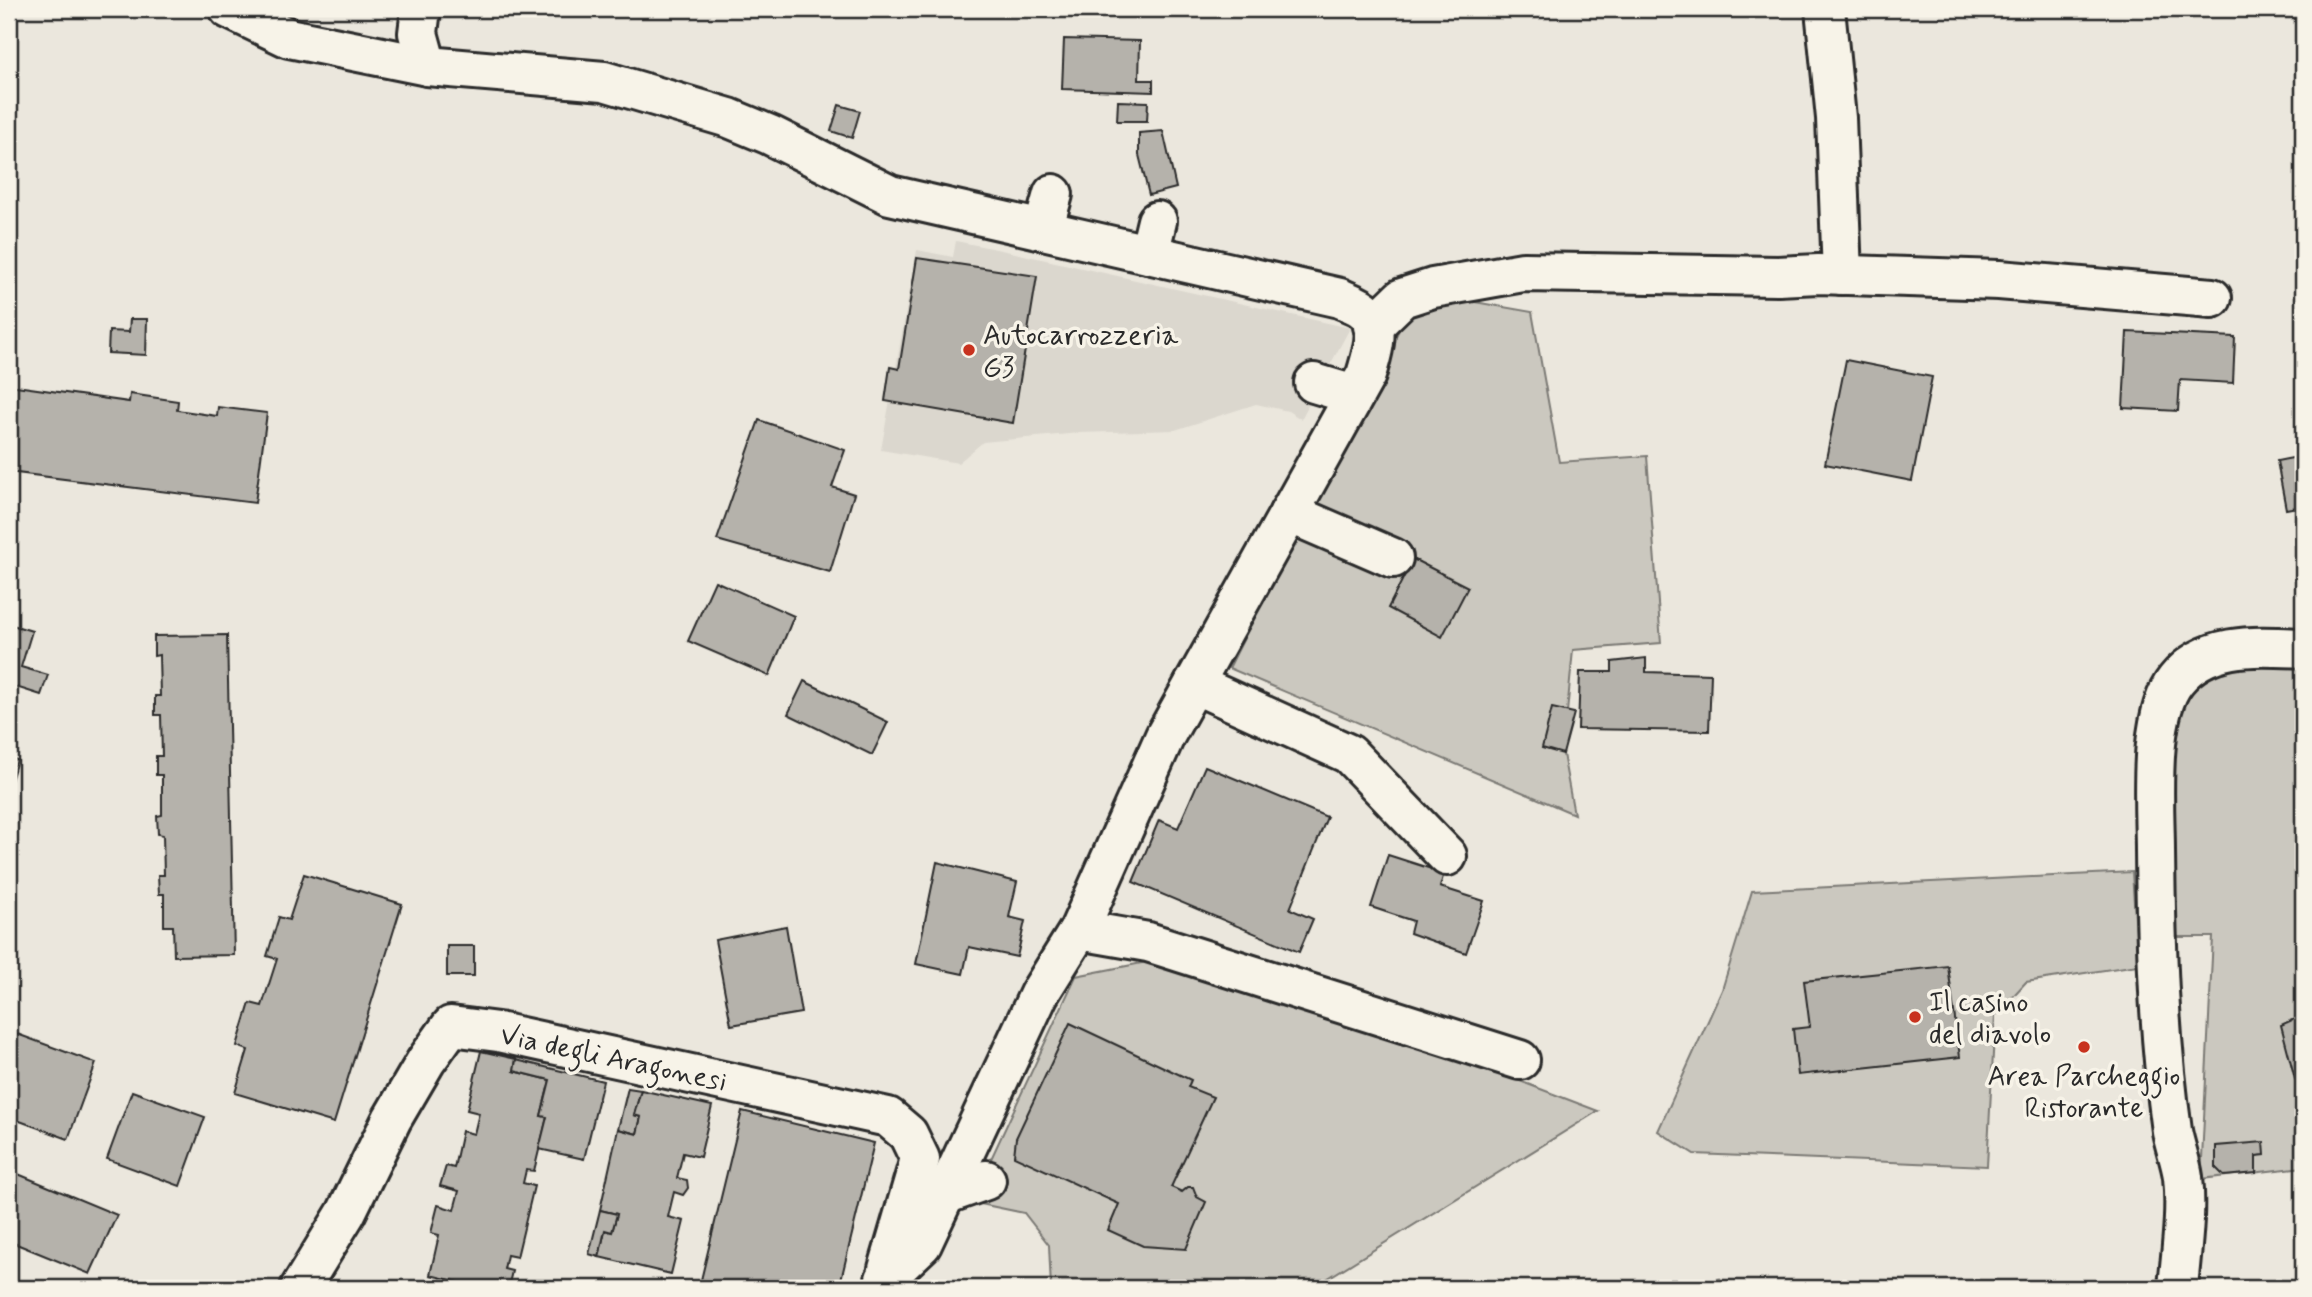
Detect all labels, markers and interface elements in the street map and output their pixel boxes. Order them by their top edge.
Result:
place label: Autocarrozzeria G3 [983,318,1179,387]
marker: Autocarrozzeria G3 [961,342,977,358]
place label: Il casino del diavolo [1929,985,2051,1054]
marker: Il casino del diavolo [1907,1009,1923,1025]
street label: Via degli Aragonesi [496,1017,730,1104]
marker: Area Parcheggio Ristorante [2076,1039,2092,1055]
place label: Area Parcheggio Ristorante [1988,1059,2180,1128]

